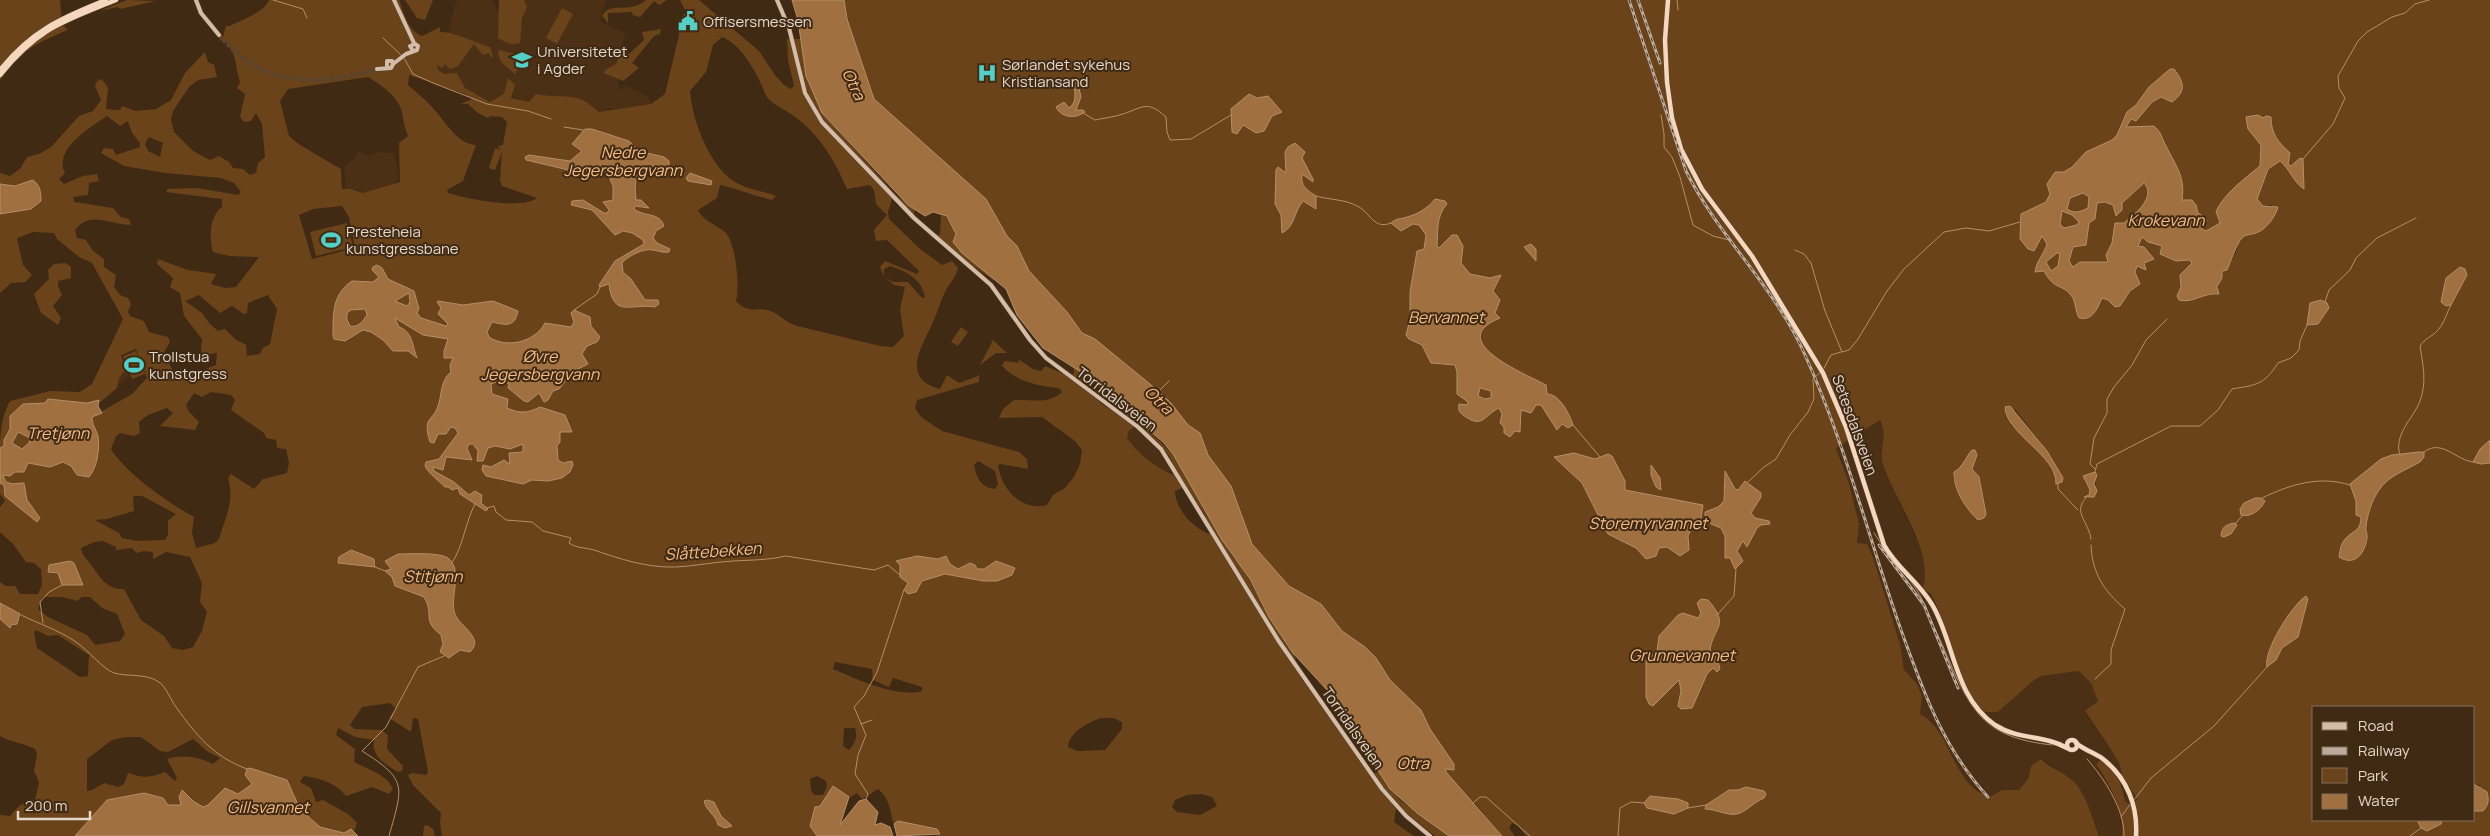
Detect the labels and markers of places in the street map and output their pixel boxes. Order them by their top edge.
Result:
public building icon: Offisersmessen [677,10,699,32]
place label: Offisersmessen [703,11,812,32]
place label: Universitetet i Agder [537,41,627,79]
school or university icon: Universitetet i Agder [511,49,533,71]
place label: Sørlandet sykehus Kristiansand [1002,54,1130,92]
hospital icon: Sørlandet sykehus Kristiansand [976,62,998,84]
place label: Presteheia kunstgressbane [346,221,459,259]
sports icon: Presteheia kunstgressbane [320,229,342,251]
place label: Trollstua kunstgress [149,346,227,384]
sports icon: Trollstua kunstgress [123,354,145,376]

